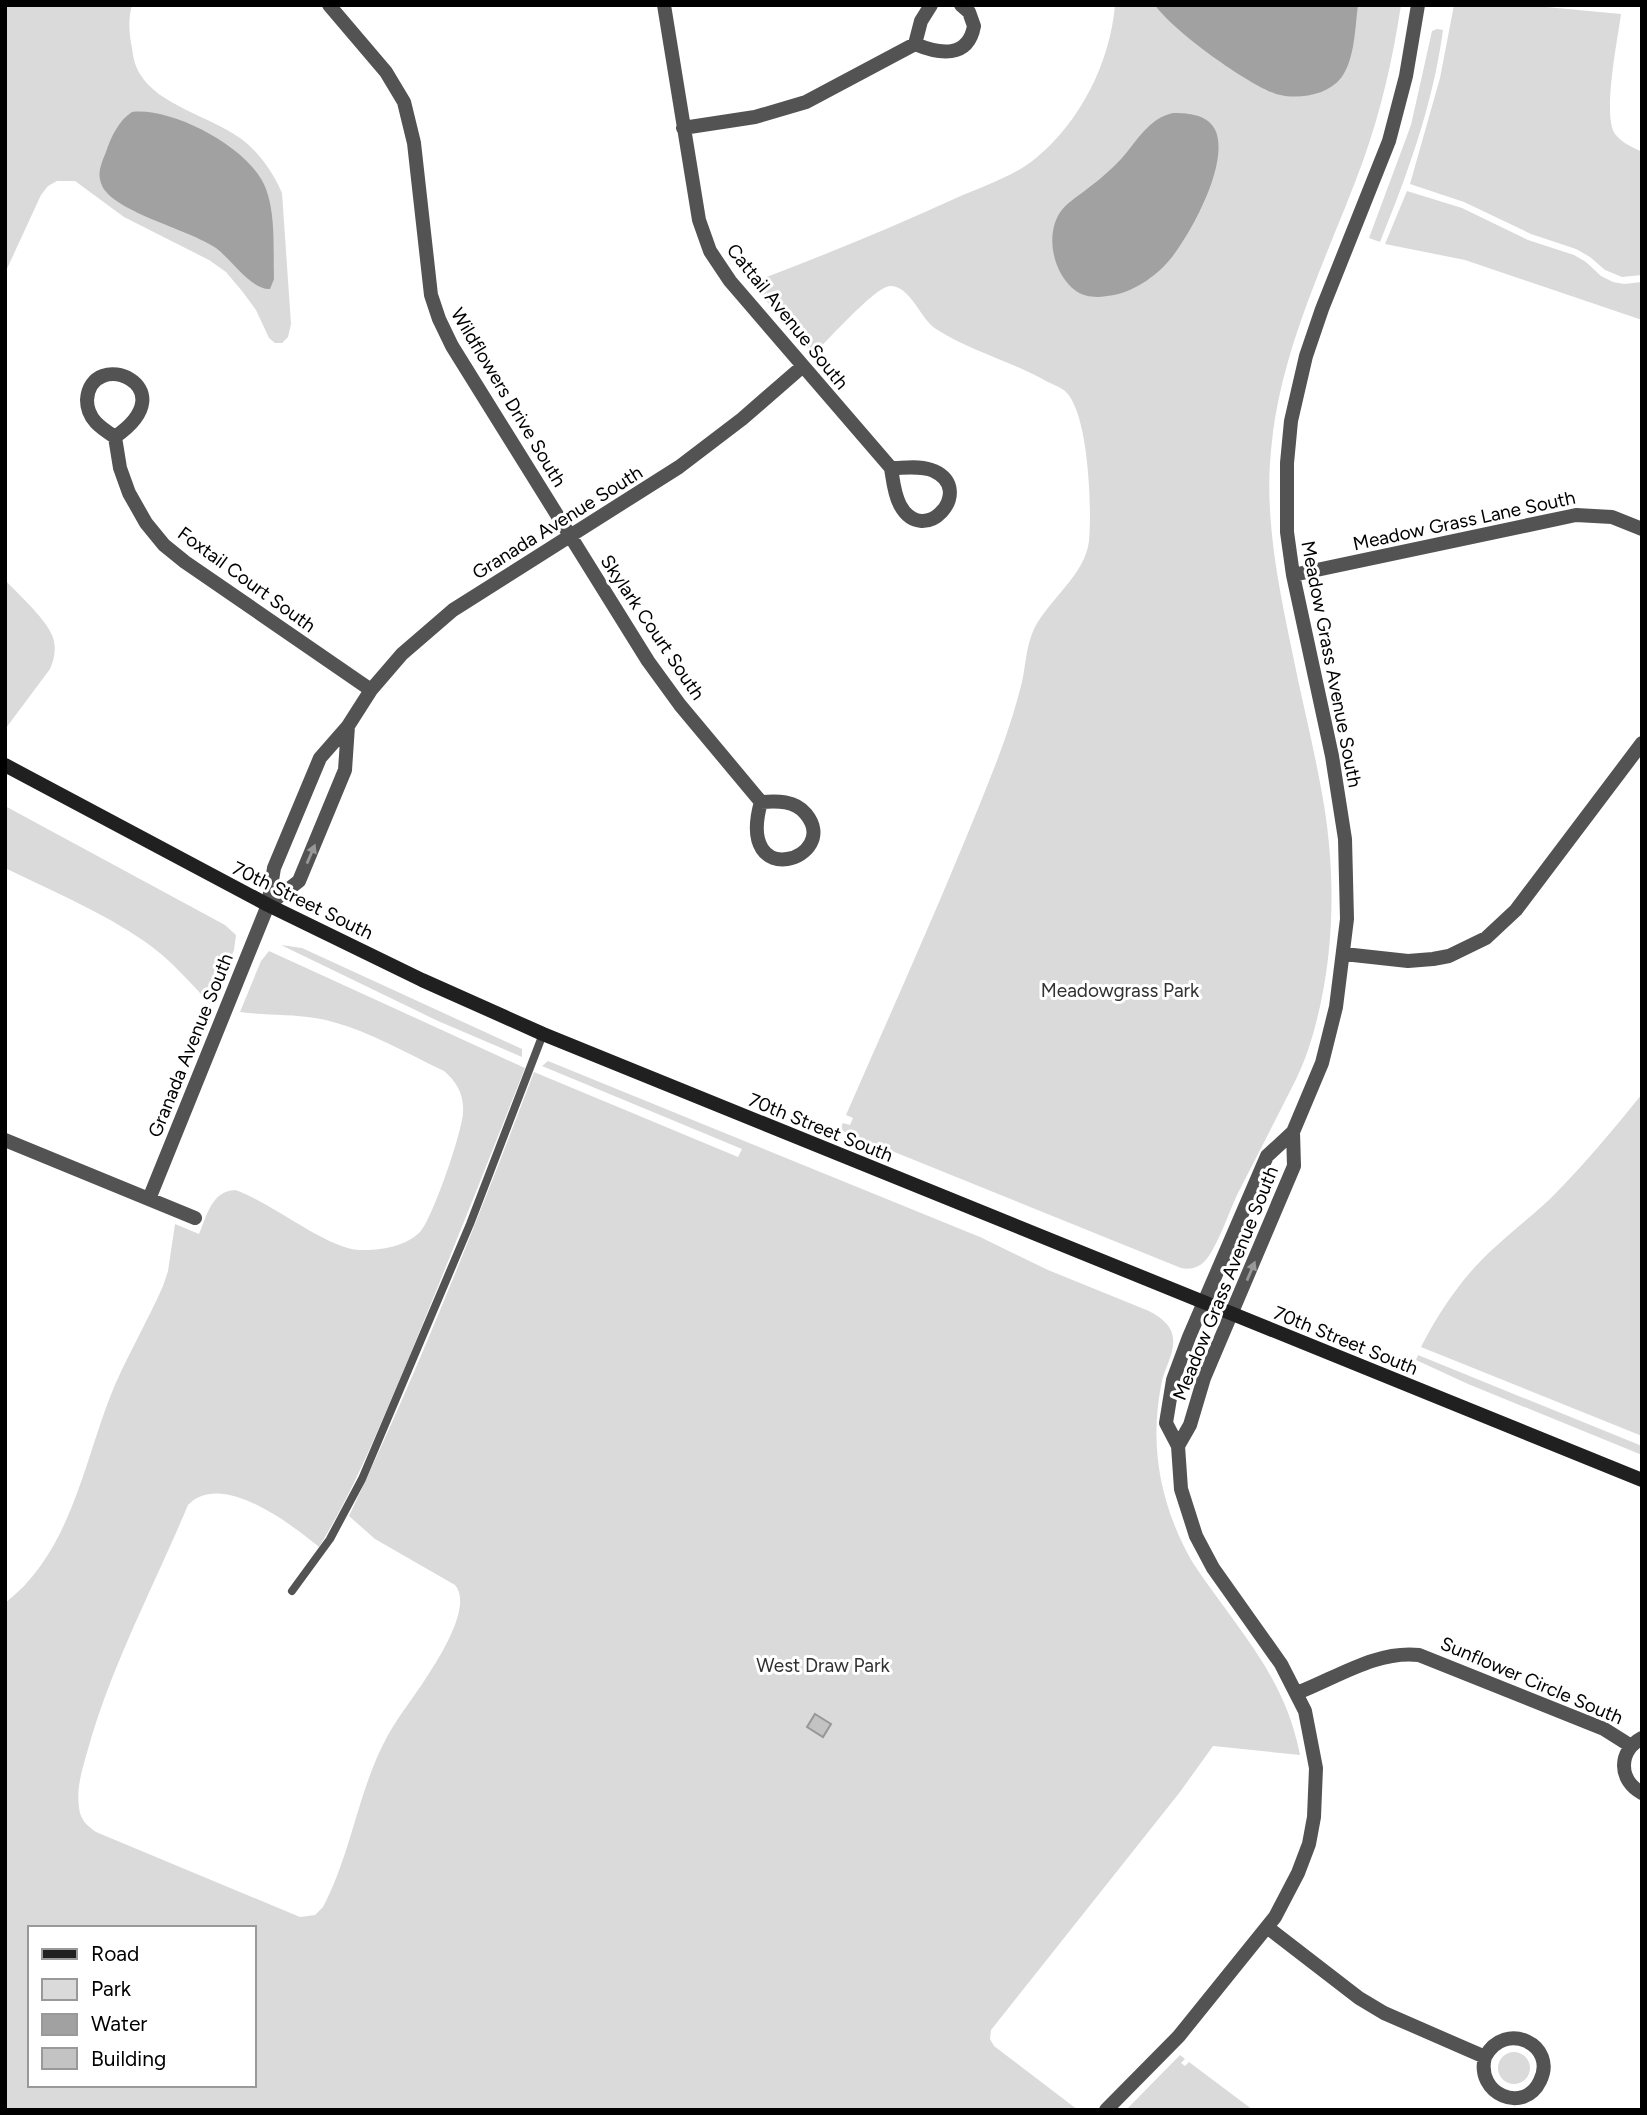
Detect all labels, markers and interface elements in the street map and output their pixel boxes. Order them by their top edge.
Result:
street label: Cattail Avenue South [722,239,853,394]
street label: Wildflowers Drive South [446,304,571,491]
street label: Granada Avenue South [468,461,647,584]
street label: Meadow Grass Lane South [1351,486,1577,555]
street label: Foxtail Court South [173,522,320,637]
street label: Meadow Grass Avenue South [1296,539,1367,789]
street label: Skylark Court South [596,550,710,704]
one-way arrow [305,844,316,865]
street label: 70th Street South [229,856,377,945]
street label: Granada Avenue South [143,950,238,1141]
park label: Meadowgrass Park [1041,979,1200,1002]
street label: 70th Street South [745,1088,896,1167]
street label: Meadow Grass Avenue South [1168,1163,1283,1404]
one-way arrow [1246,1260,1257,1281]
street label: 70th Street South [1270,1301,1421,1380]
street label: Sunflower Circle South [1437,1632,1627,1729]
park label: West Draw Park [756,1654,890,1677]
legend [28,1926,256,2087]
text: Road [91,1941,139,1966]
text: Park [91,1976,132,2001]
text: Water [91,2011,147,2036]
text: Building [91,2046,166,2071]

